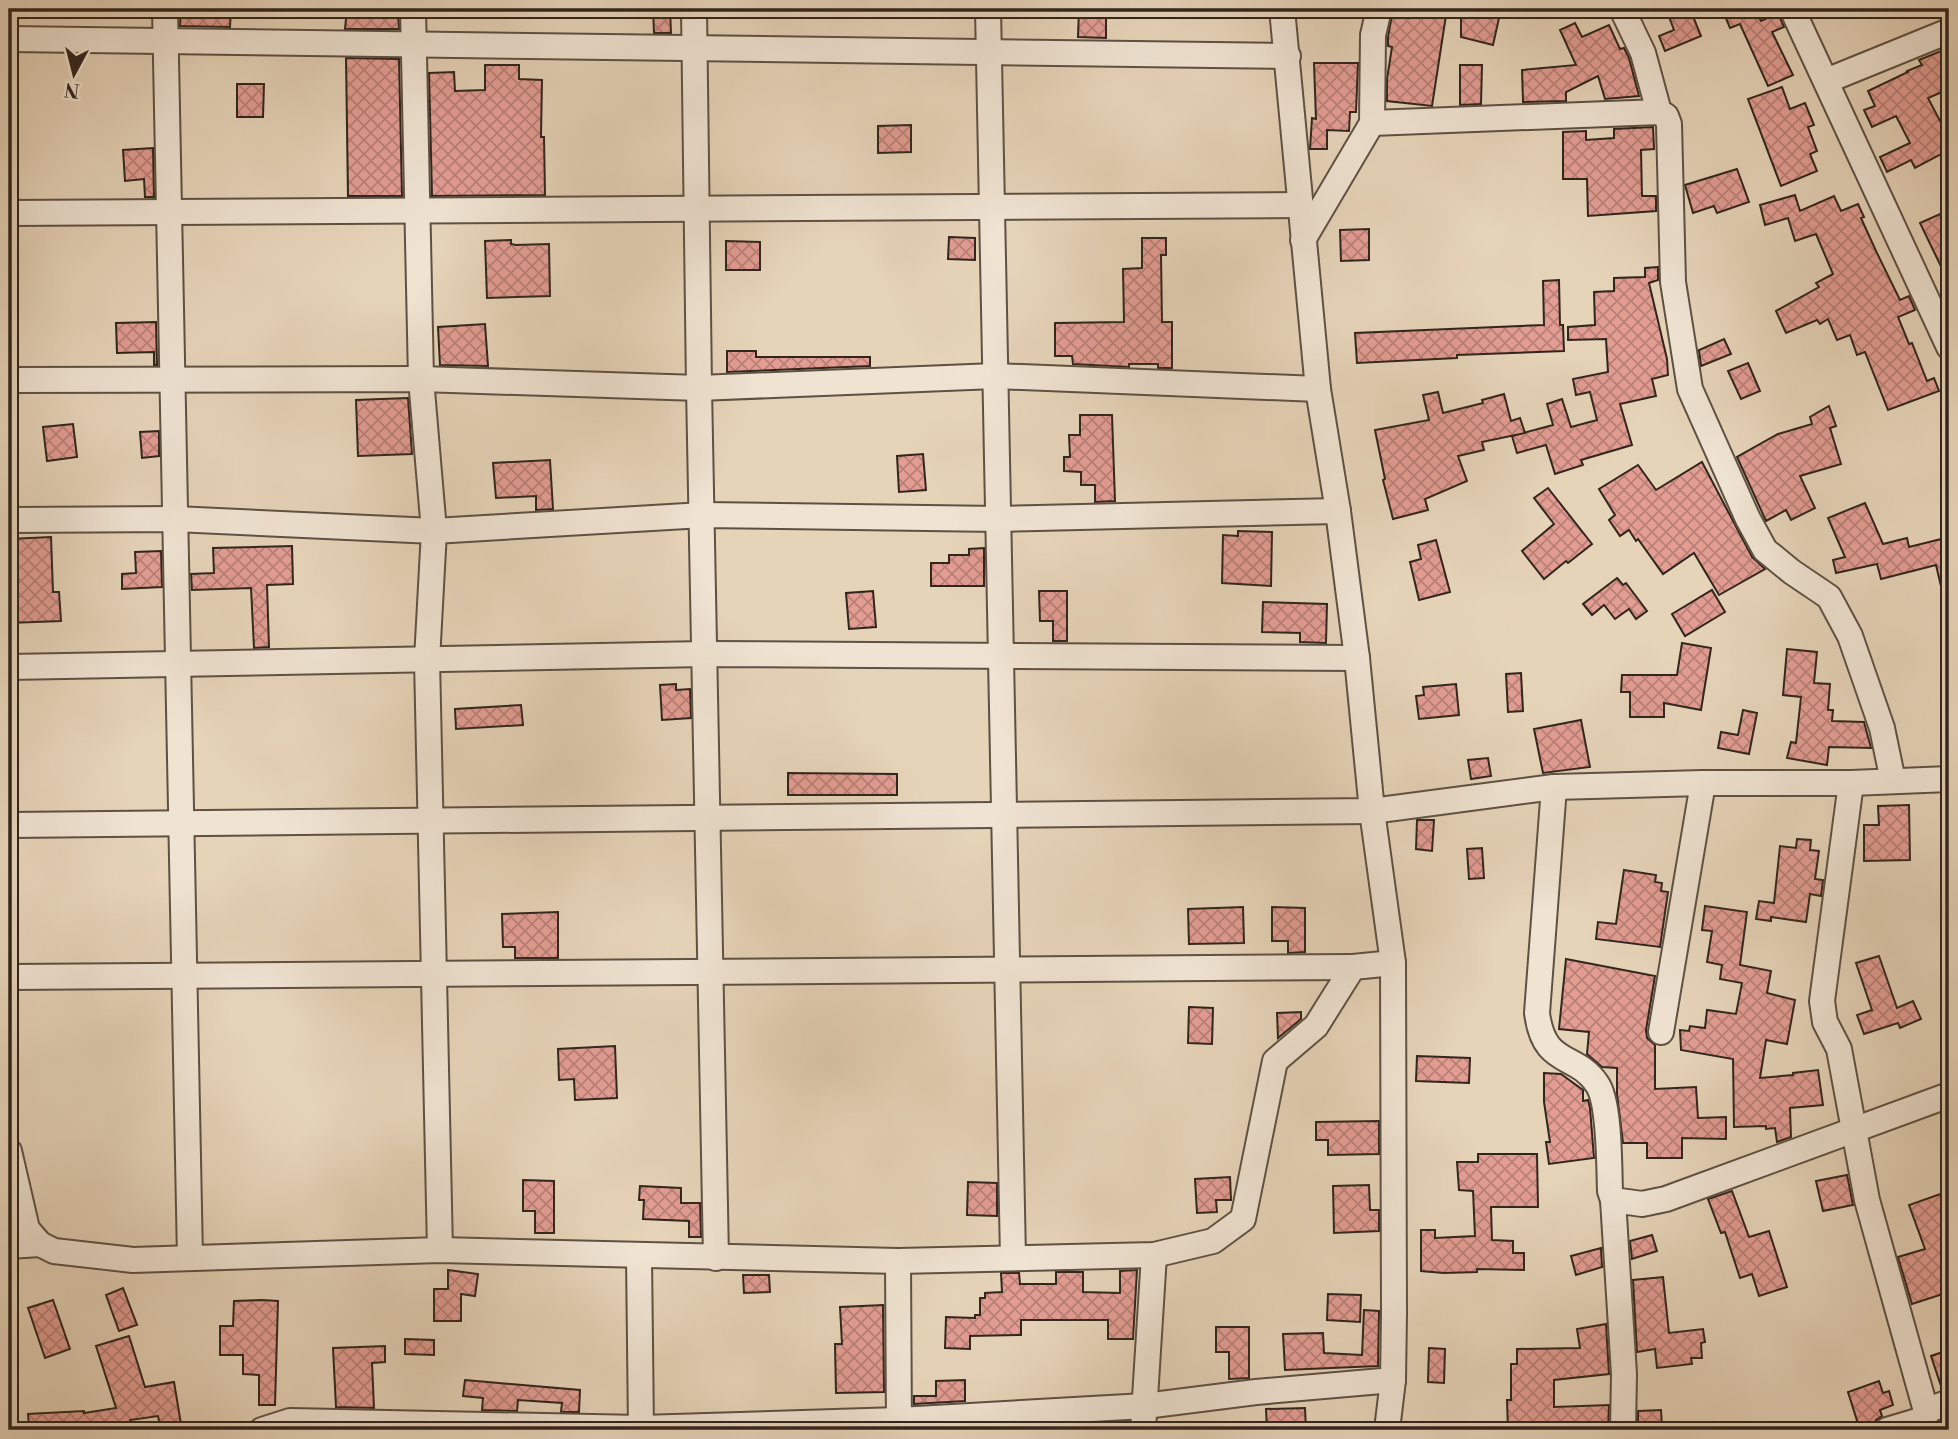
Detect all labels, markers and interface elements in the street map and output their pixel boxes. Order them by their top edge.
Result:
north arrow [38,38,108,108]
text: N [63,77,81,103]

